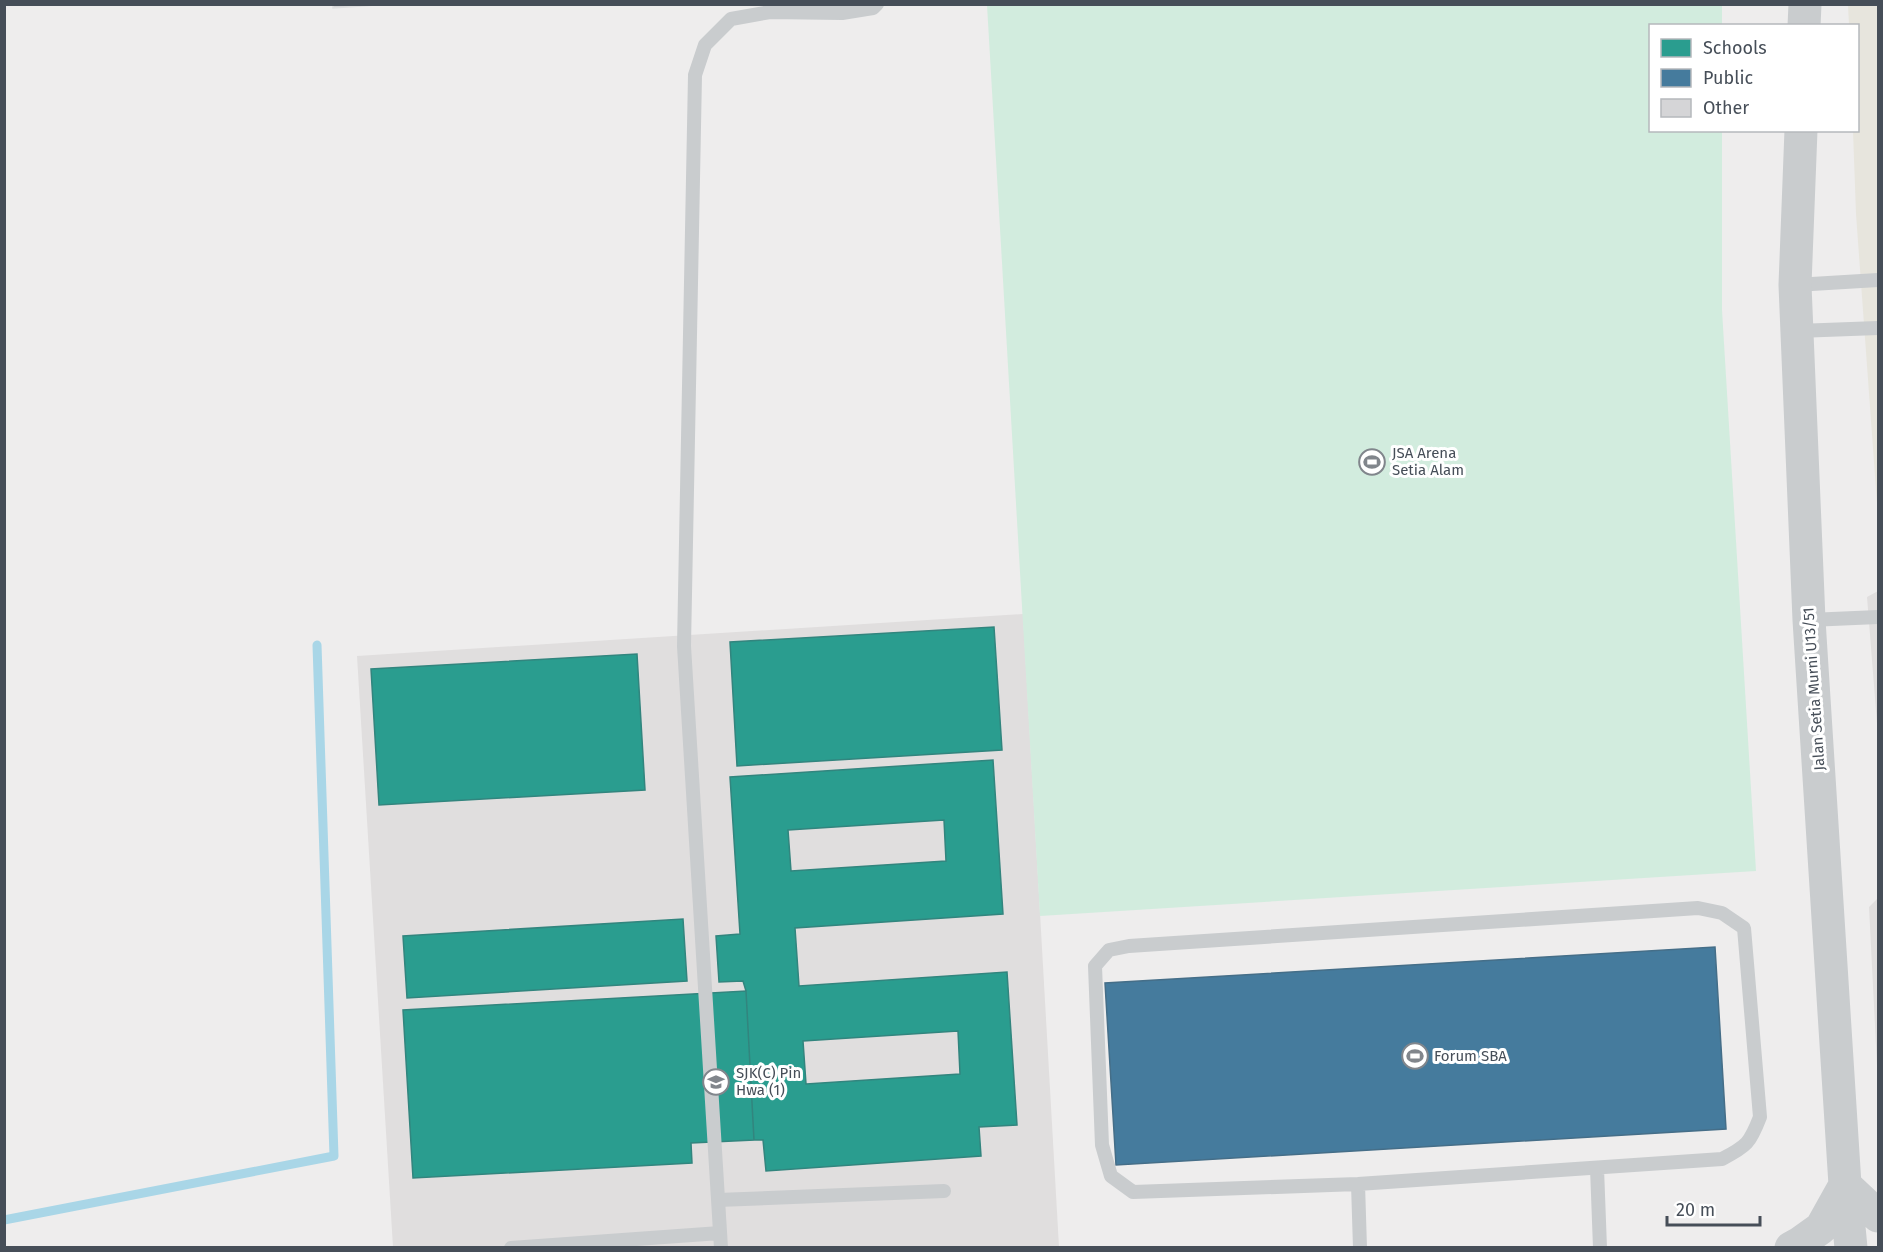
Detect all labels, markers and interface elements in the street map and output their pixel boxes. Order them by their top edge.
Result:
legend [1649,24,1859,132]
text: Schools [1703,37,1767,59]
text: Public [1703,67,1753,89]
text: Other [1703,97,1749,119]
place label: JSA Arena Setia Alam [1392,444,1464,479]
sports icon: JSA Arena Setia Alam [1357,447,1387,477]
street label: Jalan Setia Murni U13/51 [1799,607,1829,771]
sports icon: Forum SBA [1400,1041,1430,1071]
place label: Forum SBA [1434,1047,1507,1065]
place label: SJK(C) Pin Hwa (1) [736,1064,801,1099]
school or university icon: SJK(C) Pin Hwa (1) [701,1067,731,1097]
scale bar [1667,1189,1760,1227]
text: 20 m [1676,1199,1715,1221]

